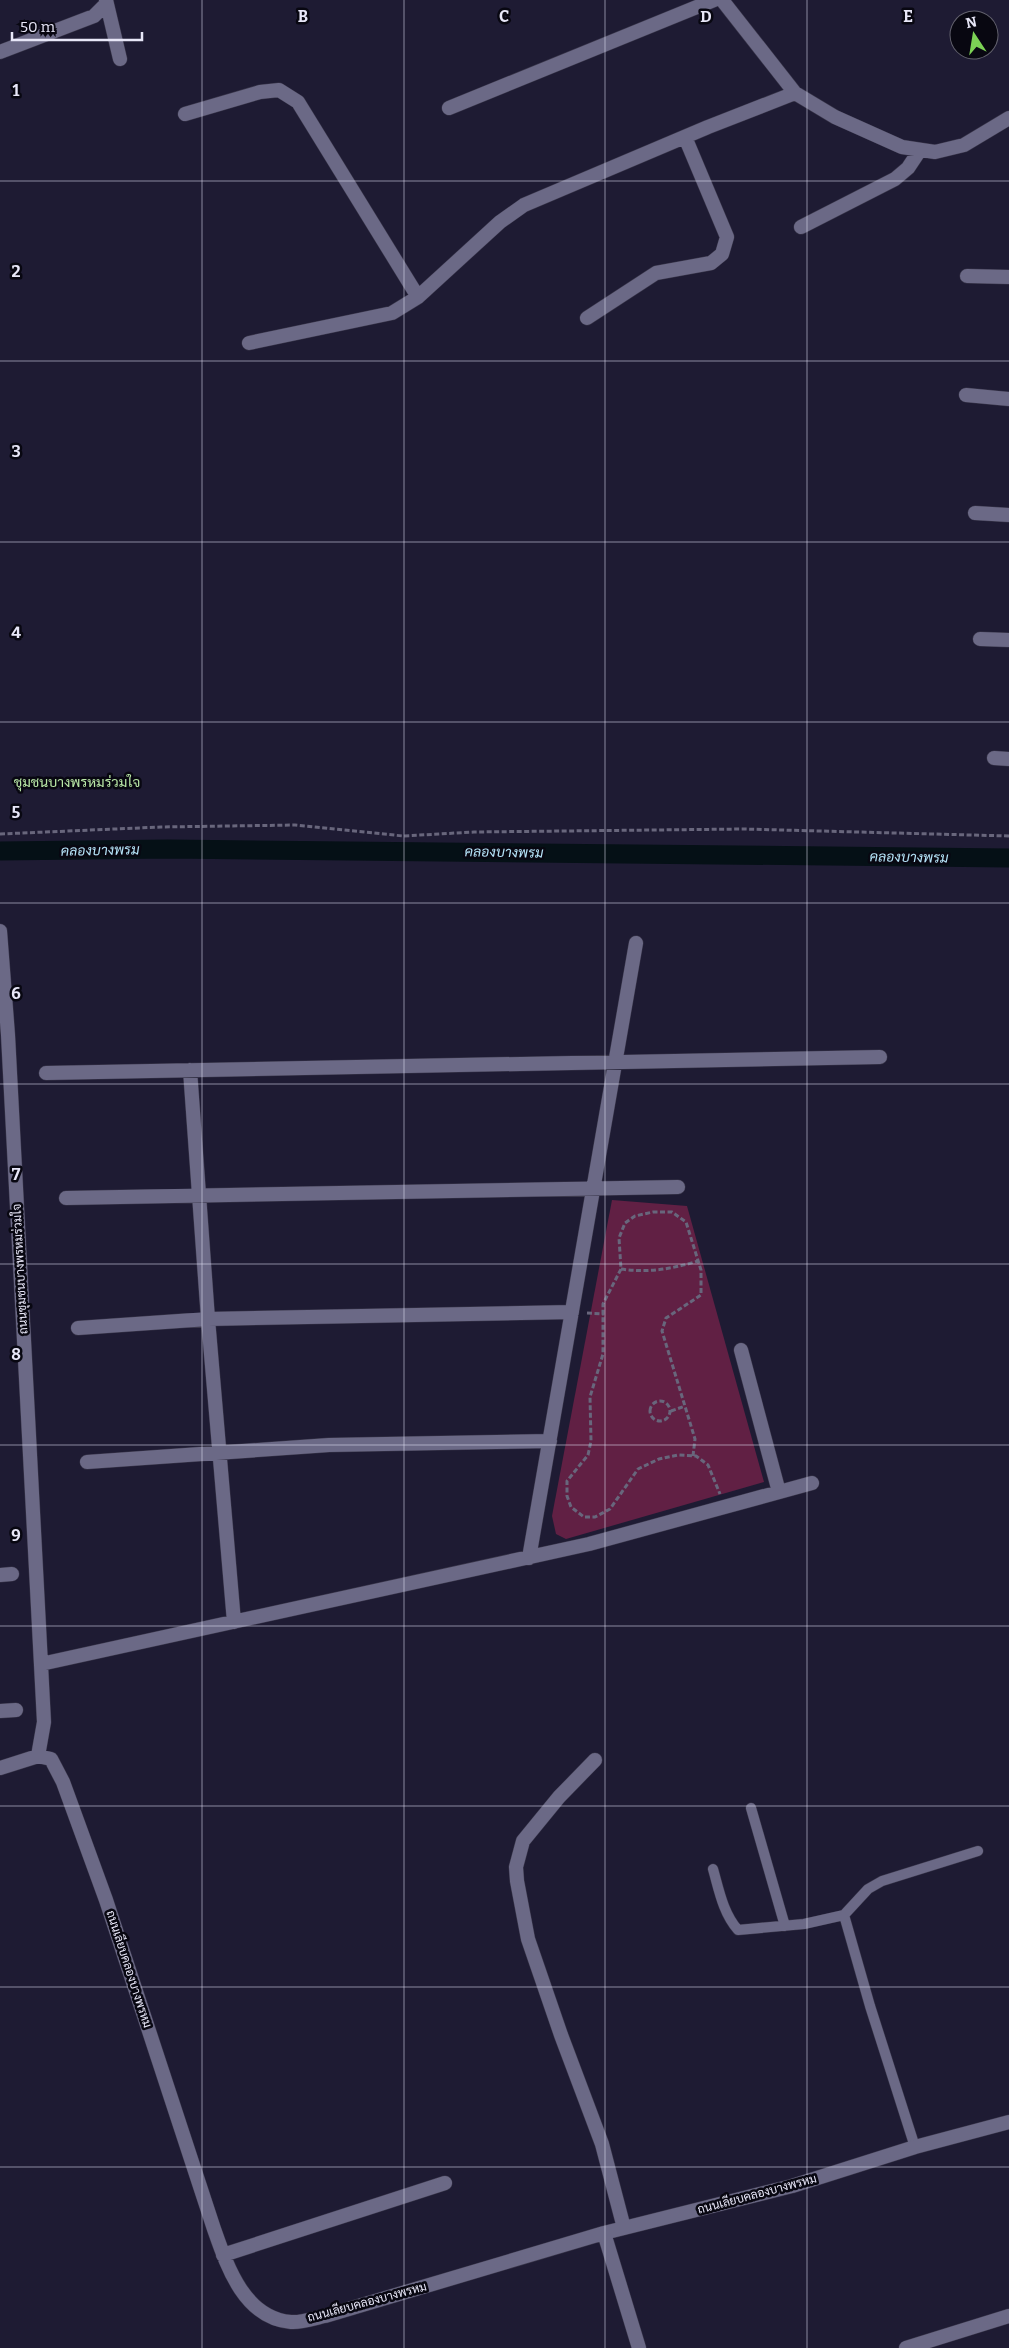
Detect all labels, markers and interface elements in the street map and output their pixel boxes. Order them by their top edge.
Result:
text: B [298,7,308,26]
text: C [499,7,509,26]
text: D [700,7,712,26]
text: E [903,7,913,26]
scale bar [12,10,142,42]
north arrow [949,10,999,60]
text: N [964,13,979,32]
text: 50 m [20,18,56,36]
text: 1 [13,81,20,100]
text: 2 [11,262,21,281]
text: 3 [11,442,21,461]
text: 4 [11,623,21,642]
district label: ชุมชนบางพรหมร่วมใจ [14,774,140,792]
text: 5 [12,803,21,822]
water label: คลองบางพรม [60,841,140,860]
water label: คลองบางพรม [464,843,544,862]
water label: คลองบางพรม [869,848,949,867]
text: 6 [11,984,21,1003]
text: 7 [12,1165,21,1184]
street label: ถนนชุมชนบางพรหมร่วมใจ [9,1203,32,1335]
text: 8 [11,1345,21,1364]
text: 9 [11,1526,21,1545]
street label: ถนนเลียบคลองบางพรหม [103,1908,156,2030]
street label: ถนนเลียบคลองบางพรหม [696,2170,818,2217]
street label: ถนนเลียบคลองบางพรหม [306,2278,428,2325]

